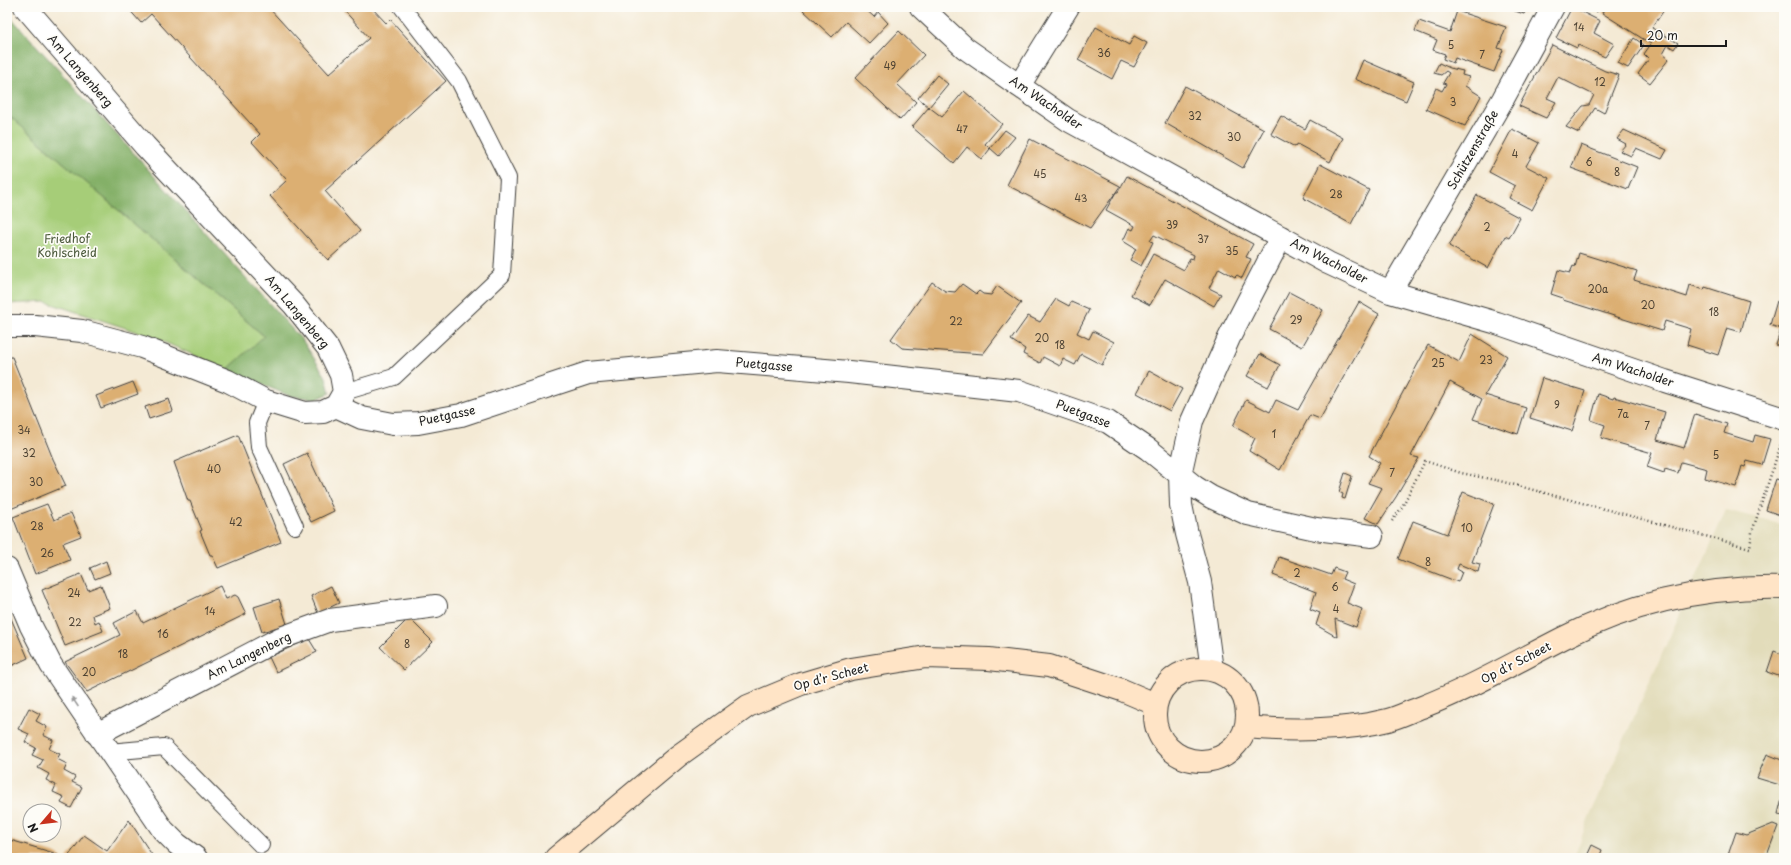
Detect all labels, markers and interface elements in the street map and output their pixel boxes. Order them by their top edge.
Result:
house number: 14 [1573,19,1585,34]
scale bar [1641,22,1726,48]
text: 20 m [1647,26,1678,44]
street label: Am Langenberg [44,30,118,111]
house number: 5 [1448,37,1454,52]
house number: 36 [1097,45,1111,60]
house number: 7 [1479,47,1485,62]
house number: 49 [884,58,896,73]
street label: Am Wacholder [1006,71,1087,134]
house number: 12 [1594,74,1606,89]
house number: 3 [1450,94,1456,109]
street label: Schützenstraße [1442,106,1502,193]
house number: 32 [1188,108,1202,123]
house number: 47 [956,121,969,136]
house number: 30 [1227,129,1241,144]
house number: 4 [1512,146,1519,161]
house number: 6 [1585,154,1593,169]
house number: 8 [1614,164,1620,179]
house number: 45 [1034,166,1046,181]
house number: 28 [1329,186,1343,201]
house number: 43 [1075,190,1088,205]
house number: 39 [1166,217,1178,232]
house number: 2 [1483,219,1491,234]
park label: Friedhof Kohlscheid [37,229,97,261]
house number: 37 [1197,231,1210,246]
street label: Am Wacholder [1288,233,1372,288]
house number: 35 [1226,243,1238,258]
street label: Am Langenberg [261,270,334,352]
house number: 20a [1588,281,1609,296]
house number: 20 [1641,297,1655,312]
house number: 18 [1709,304,1719,319]
house number: 29 [1290,312,1303,327]
house number: 22 [949,313,963,328]
house number: 20 [1035,330,1049,345]
house number: 18 [1055,337,1065,352]
street label: Am Wacholder [1590,347,1677,391]
house number: 23 [1479,352,1493,367]
street label: Puetgasse [735,353,794,375]
house number: 25 [1431,355,1445,370]
street label: Puetgasse [1053,394,1113,432]
house number: 9 [1554,397,1560,412]
street label: Puetgasse [417,400,477,430]
house number: 7a [1617,406,1629,421]
house number: 7 [1644,418,1650,433]
house number: 34 [17,422,31,437]
house number: 1 [1272,426,1276,441]
house number: 32 [22,445,36,460]
house number: 5 [1713,447,1719,462]
house number: 40 [207,461,221,476]
house number: 7 [1389,465,1395,480]
house number: 30 [29,474,43,489]
house number: 42 [229,514,243,529]
house number: 28 [30,518,44,533]
house number: 10 [1461,520,1473,535]
house number: 26 [40,545,54,560]
house number: 8 [1425,554,1431,569]
house number: 2 [1293,565,1301,580]
house number: 6 [1331,579,1339,594]
house number: 24 [67,585,81,600]
house number: 4 [1333,601,1340,616]
house number: 14 [204,603,216,618]
house number: 22 [68,614,82,629]
house number: 16 [157,626,169,641]
street label: Am Langenberg [203,627,294,683]
house number: 8 [404,636,410,651]
street label: Op d’r Scheet [1477,637,1554,688]
house number: 18 [118,646,128,661]
street label: Op d’r Scheet [791,657,870,695]
house number: 20 [82,664,96,679]
one-way arrow [71,697,79,707]
north arrow [22,803,62,843]
text: N [23,820,42,836]

